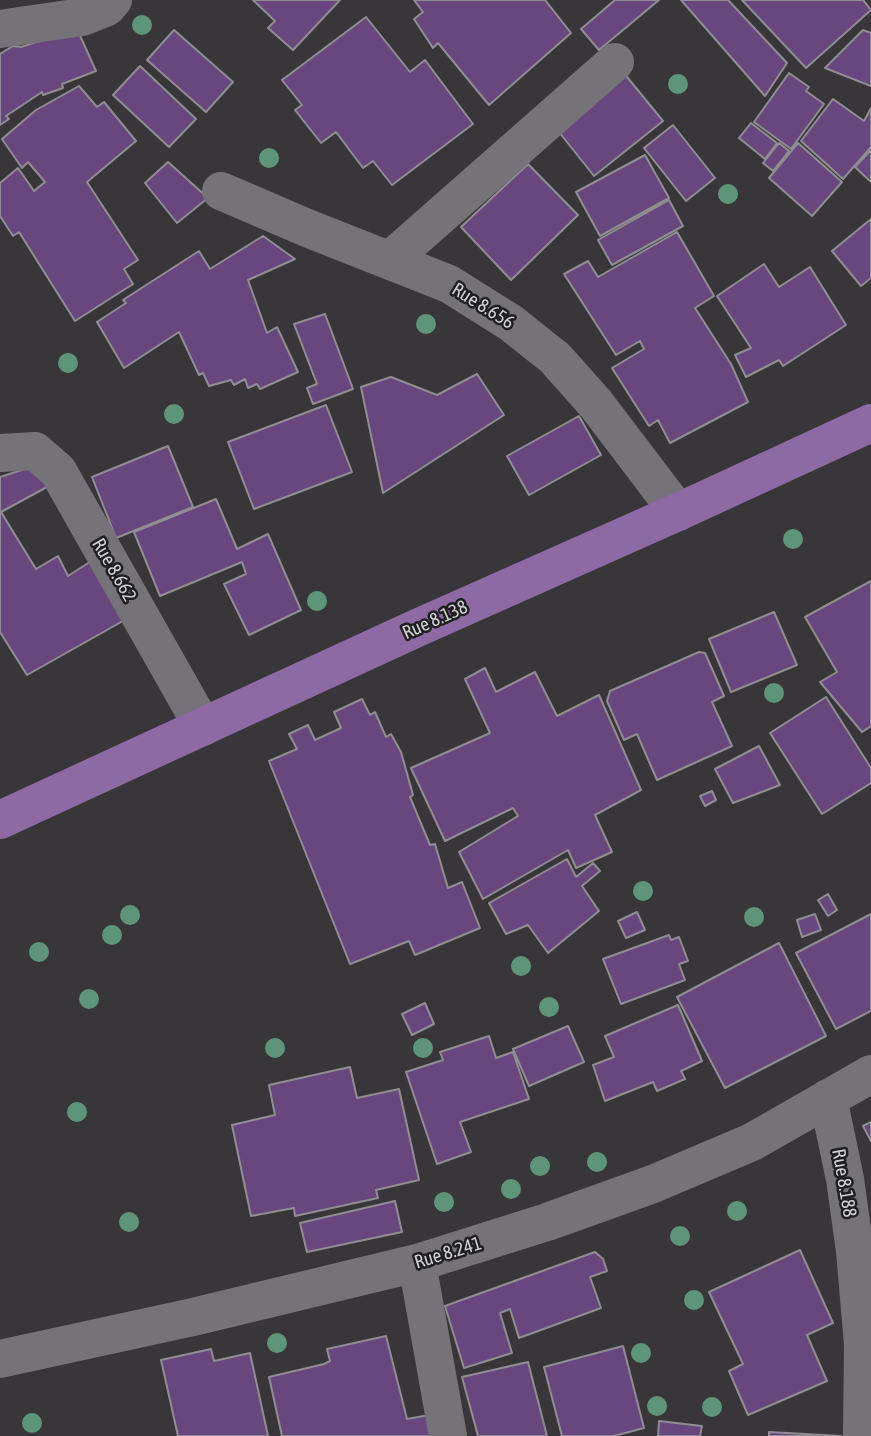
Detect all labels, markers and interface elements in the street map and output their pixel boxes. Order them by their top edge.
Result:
street label: Rue 8.656 [448,278,518,334]
street label: Rue 8.662 [87,534,141,606]
street label: Rue 8.138 [399,596,471,644]
street label: Rue 8.188 [827,1147,861,1219]
street label: Rue 8.241 [412,1232,484,1274]

